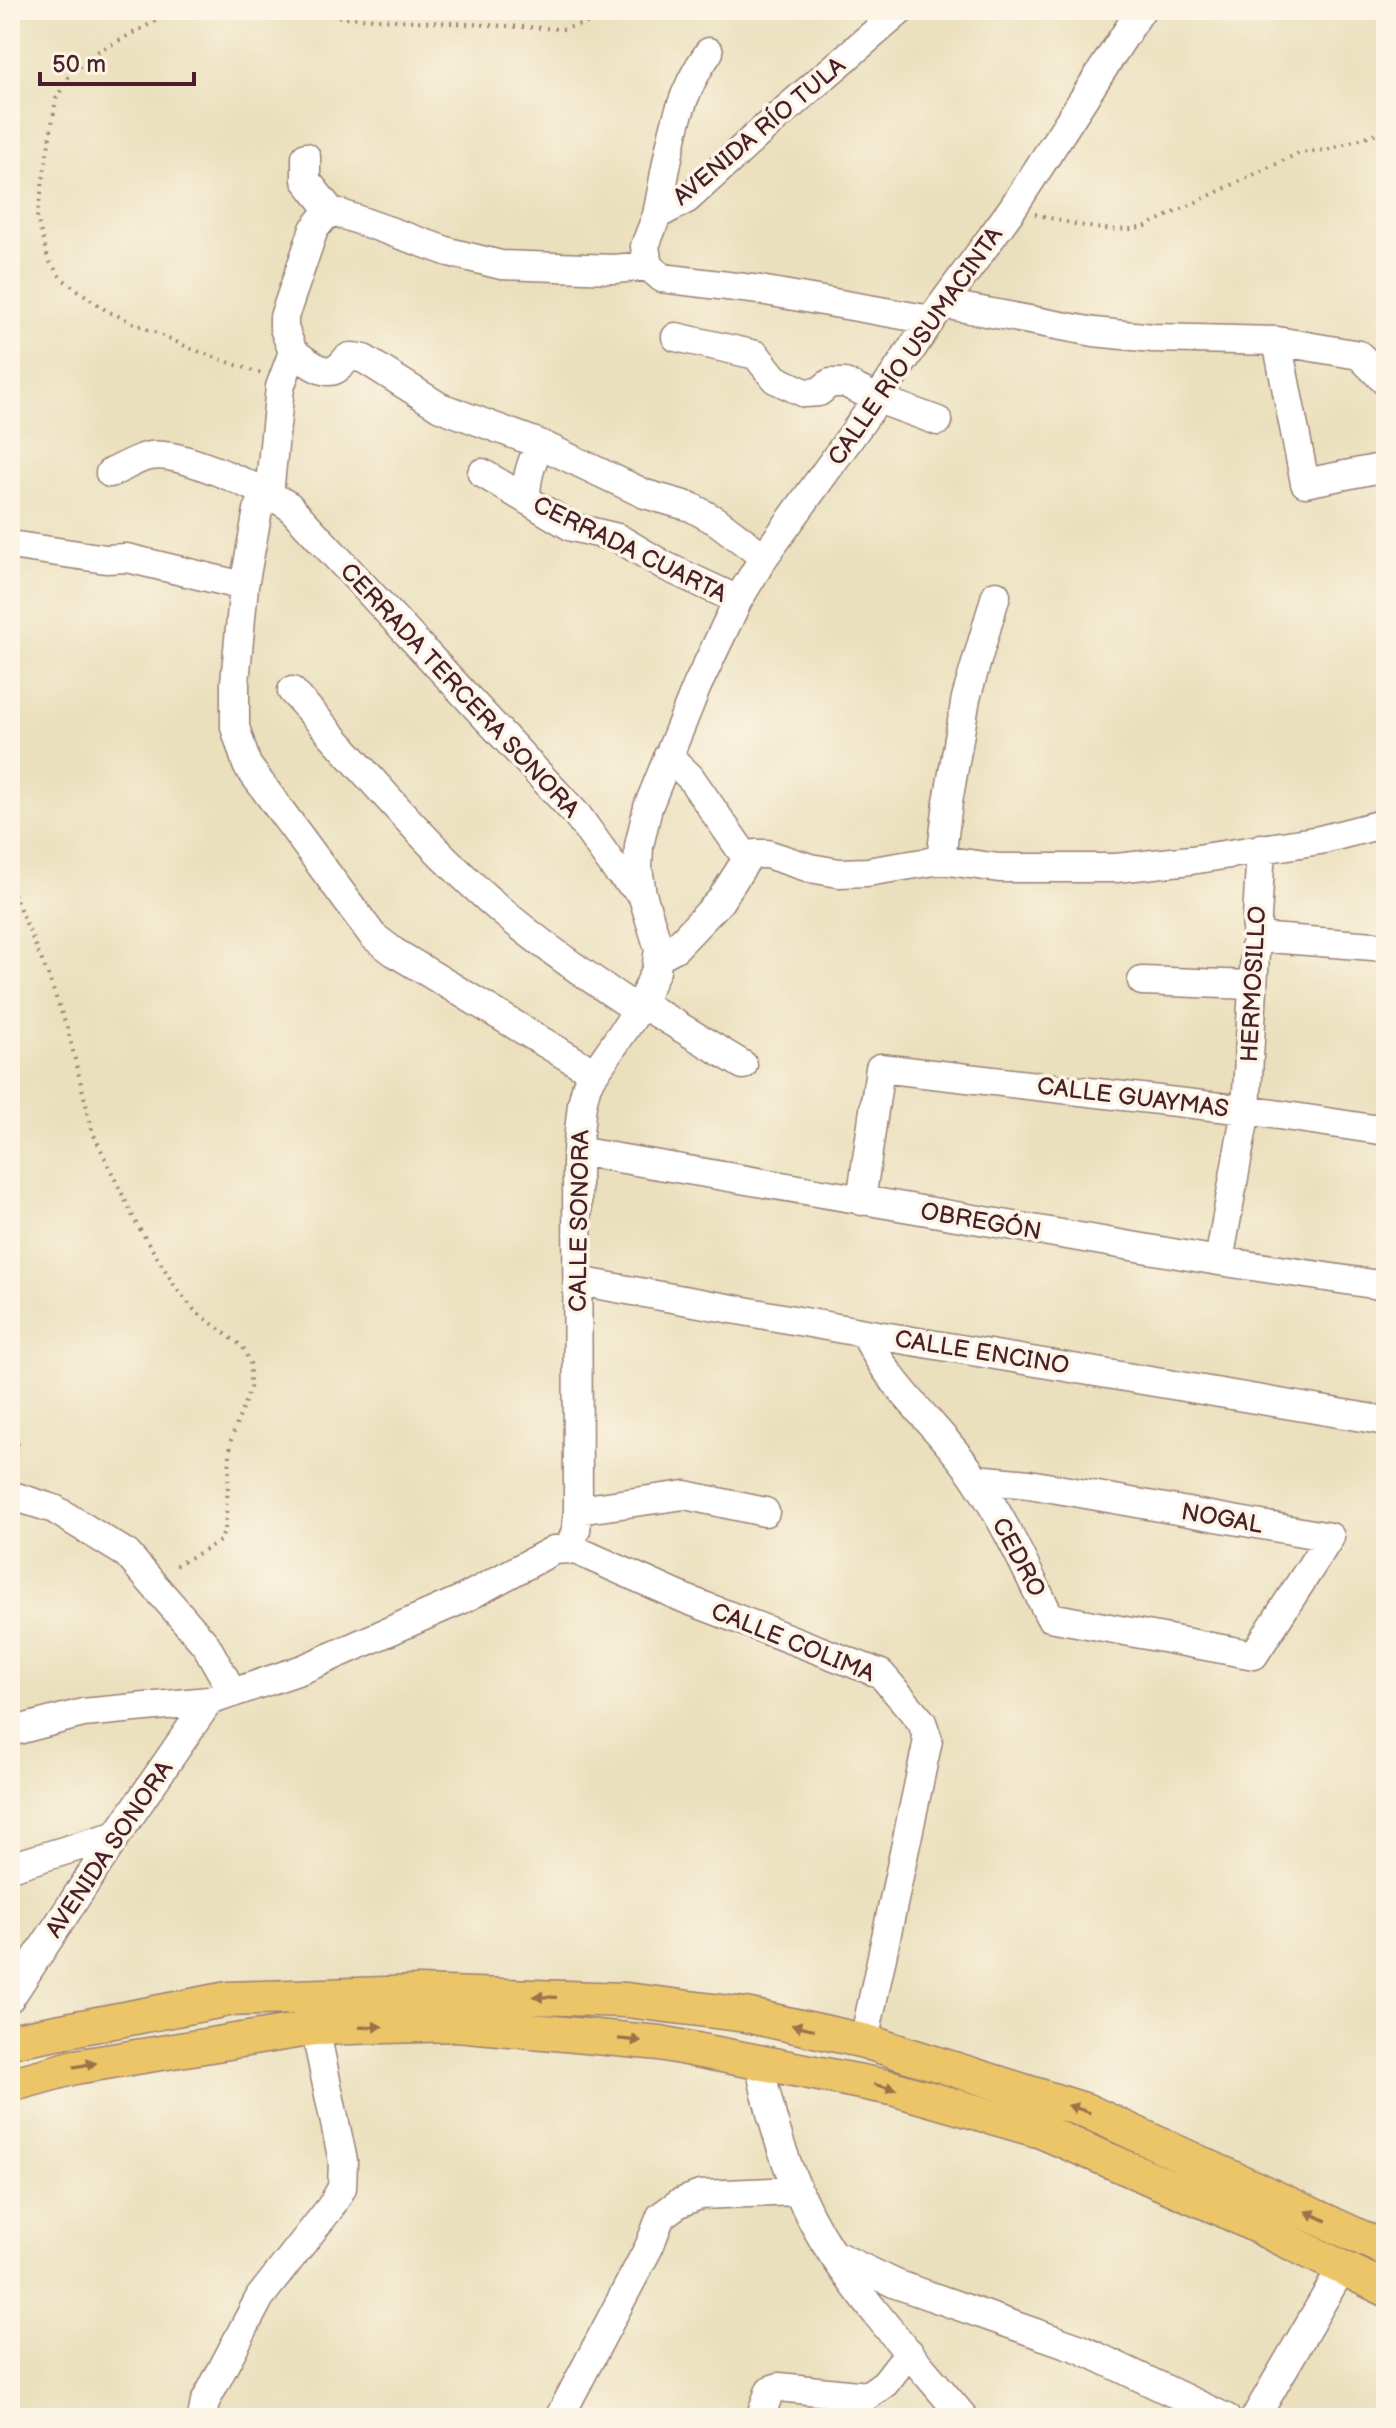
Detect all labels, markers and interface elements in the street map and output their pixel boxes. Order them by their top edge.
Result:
scale bar [40,36,194,86]
text: 50 m [52,50,106,79]
street label: AVENIDA RÍO TULA [667,50,851,212]
street label: CALLE RÍO USUMACINTA [821,221,1009,471]
street label: CERRADA CUARTA [528,490,732,609]
street label: CERRADA TERCERA SONORA [334,557,586,824]
street label: HERMOSILLO [1235,905,1272,1063]
street label: CALLE GUAYMAS [1035,1071,1230,1124]
street label: CALLE SONORA [563,1129,596,1312]
street label: OBREGÓN [918,1196,1044,1246]
street label: CALLE ENCINO [893,1324,1071,1381]
street label: NOGAL [1179,1497,1265,1540]
street label: CEDRO [986,1513,1051,1602]
street label: CALLE COLIMA [707,1597,879,1689]
street label: AVENIDA SONORA [39,1755,180,1943]
one-way arrow [532,1991,557,2004]
one-way arrow [359,2020,384,2033]
one-way arrow [790,2020,815,2033]
one-way arrow [618,2034,643,2047]
one-way arrow [73,2059,98,2071]
one-way arrow [873,2081,898,2094]
one-way arrow [1067,2102,1091,2114]
one-way arrow [1304,2209,1327,2223]

